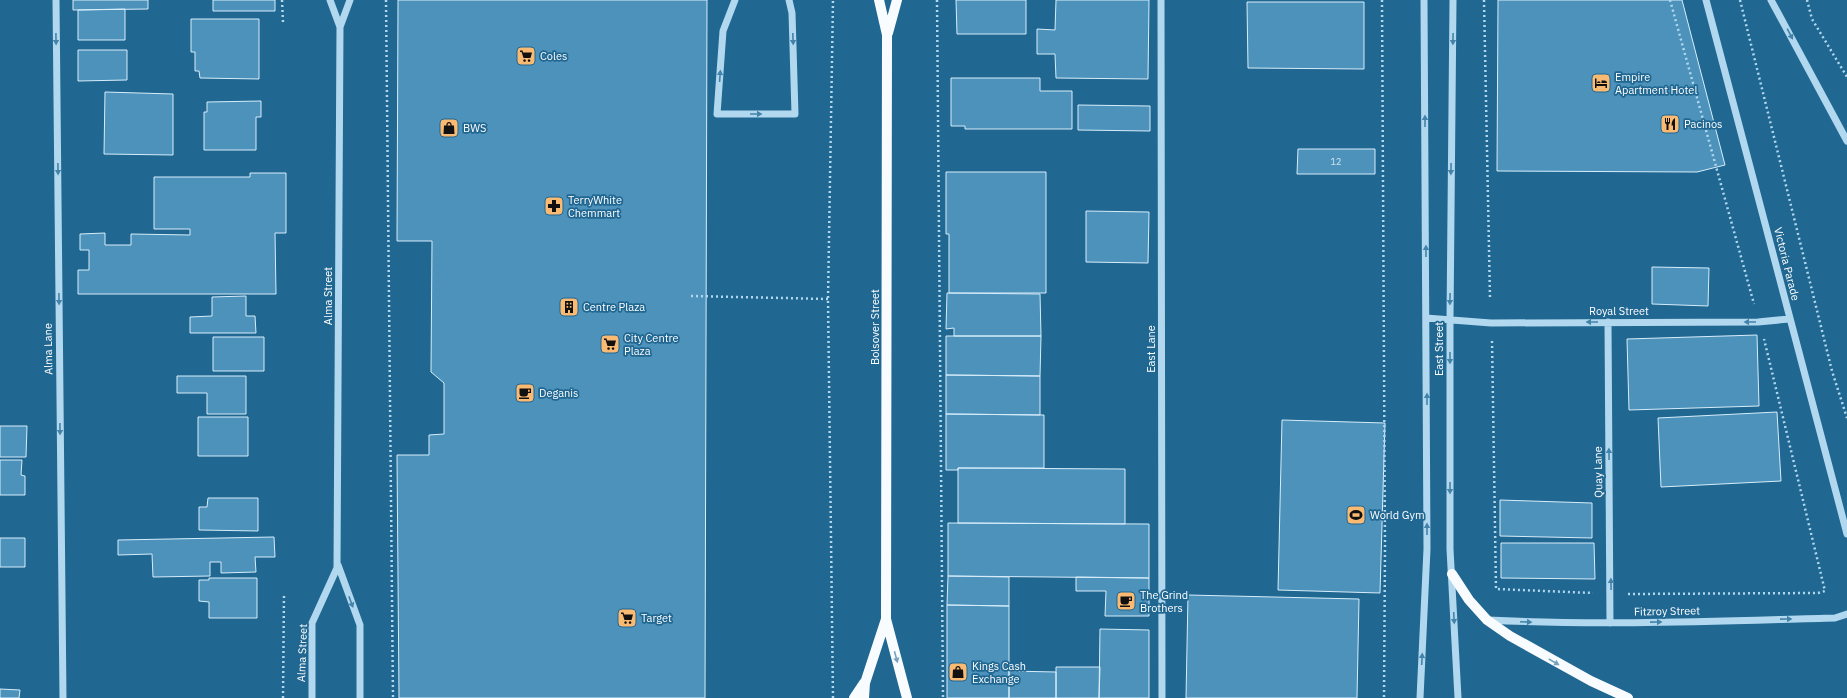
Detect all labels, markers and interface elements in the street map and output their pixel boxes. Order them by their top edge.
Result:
one-way arrow [1786,29,1793,40]
one-way arrow [53,33,60,45]
one-way arrow [790,33,796,46]
one-way arrow [1449,33,1456,45]
supermarket icon: Coles [515,45,537,67]
place label: Coles [540,49,567,63]
one-way arrow [716,70,723,82]
place label: Empire Apartment Hotel [1615,70,1697,97]
hotel icon: Empire Apartment Hotel [1590,72,1612,94]
one-way arrow [750,111,763,117]
restaurant icon: Pacinos [1659,113,1681,135]
one-way arrow [1422,114,1428,127]
shop icon: BWS [438,117,460,139]
place label: Pacinos [1684,117,1722,131]
place label: BWS [463,121,486,135]
house number: 12 [1331,156,1341,167]
one-way arrow [55,163,61,176]
one-way arrow [1448,163,1454,176]
place label: TerryWhite Chemmart [568,193,622,220]
pharmacy icon: TerryWhite Chemmart [543,195,565,217]
street label: Victoria Parade [1771,226,1803,302]
one-way arrow [1423,244,1429,257]
street label: Alma Street [321,267,335,325]
street label: Bolsover Street [868,289,882,365]
one-way arrow [56,293,62,306]
one-way arrow [1447,293,1453,306]
building icon: Centre Plaza [558,296,580,318]
place label: Centre Plaza [583,300,645,314]
street label: Royal Street [1589,304,1649,318]
one-way arrow [1585,319,1598,325]
one-way arrow [1743,319,1756,325]
street label: East Street [1432,322,1446,376]
street label: Alma Lane [41,323,55,375]
street label: East Lane [1144,325,1158,373]
place label: City Centre Plaza [624,331,679,358]
supermarket icon: City Centre Plaza [599,333,621,355]
one-way arrow [1447,352,1453,365]
cafe icon: Deganis [514,382,536,404]
place label: Deganis [539,386,578,400]
one-way arrow [1424,392,1430,405]
one-way arrow [57,423,63,436]
street label: Quay Lane [1591,446,1605,498]
one-way arrow [1606,447,1612,460]
one-way arrow [1447,482,1453,495]
sports icon: World Gym [1345,504,1367,526]
place label: World Gym [1370,508,1425,522]
one-way arrow [1424,522,1430,535]
one-way arrow [1608,577,1614,590]
place label: The Grind Brothers [1140,588,1188,615]
cafe icon: The Grind Brothers [1115,590,1137,612]
one-way arrow [349,596,355,608]
street label: Fitzroy Street [1634,603,1700,619]
supermarket icon: Target [616,607,638,629]
place label: Target [641,611,672,625]
one-way arrow [1451,612,1457,625]
one-way arrow [1780,616,1793,622]
one-way arrow [1520,619,1533,625]
one-way arrow [1650,619,1663,625]
street label: Alma Street [294,623,310,682]
one-way arrow [893,651,899,663]
one-way arrow [1419,652,1425,665]
one-way arrow [1548,658,1560,665]
place label: Kings Cash Exchange [972,659,1026,686]
shop icon: Kings Cash Exchange [947,661,969,683]

